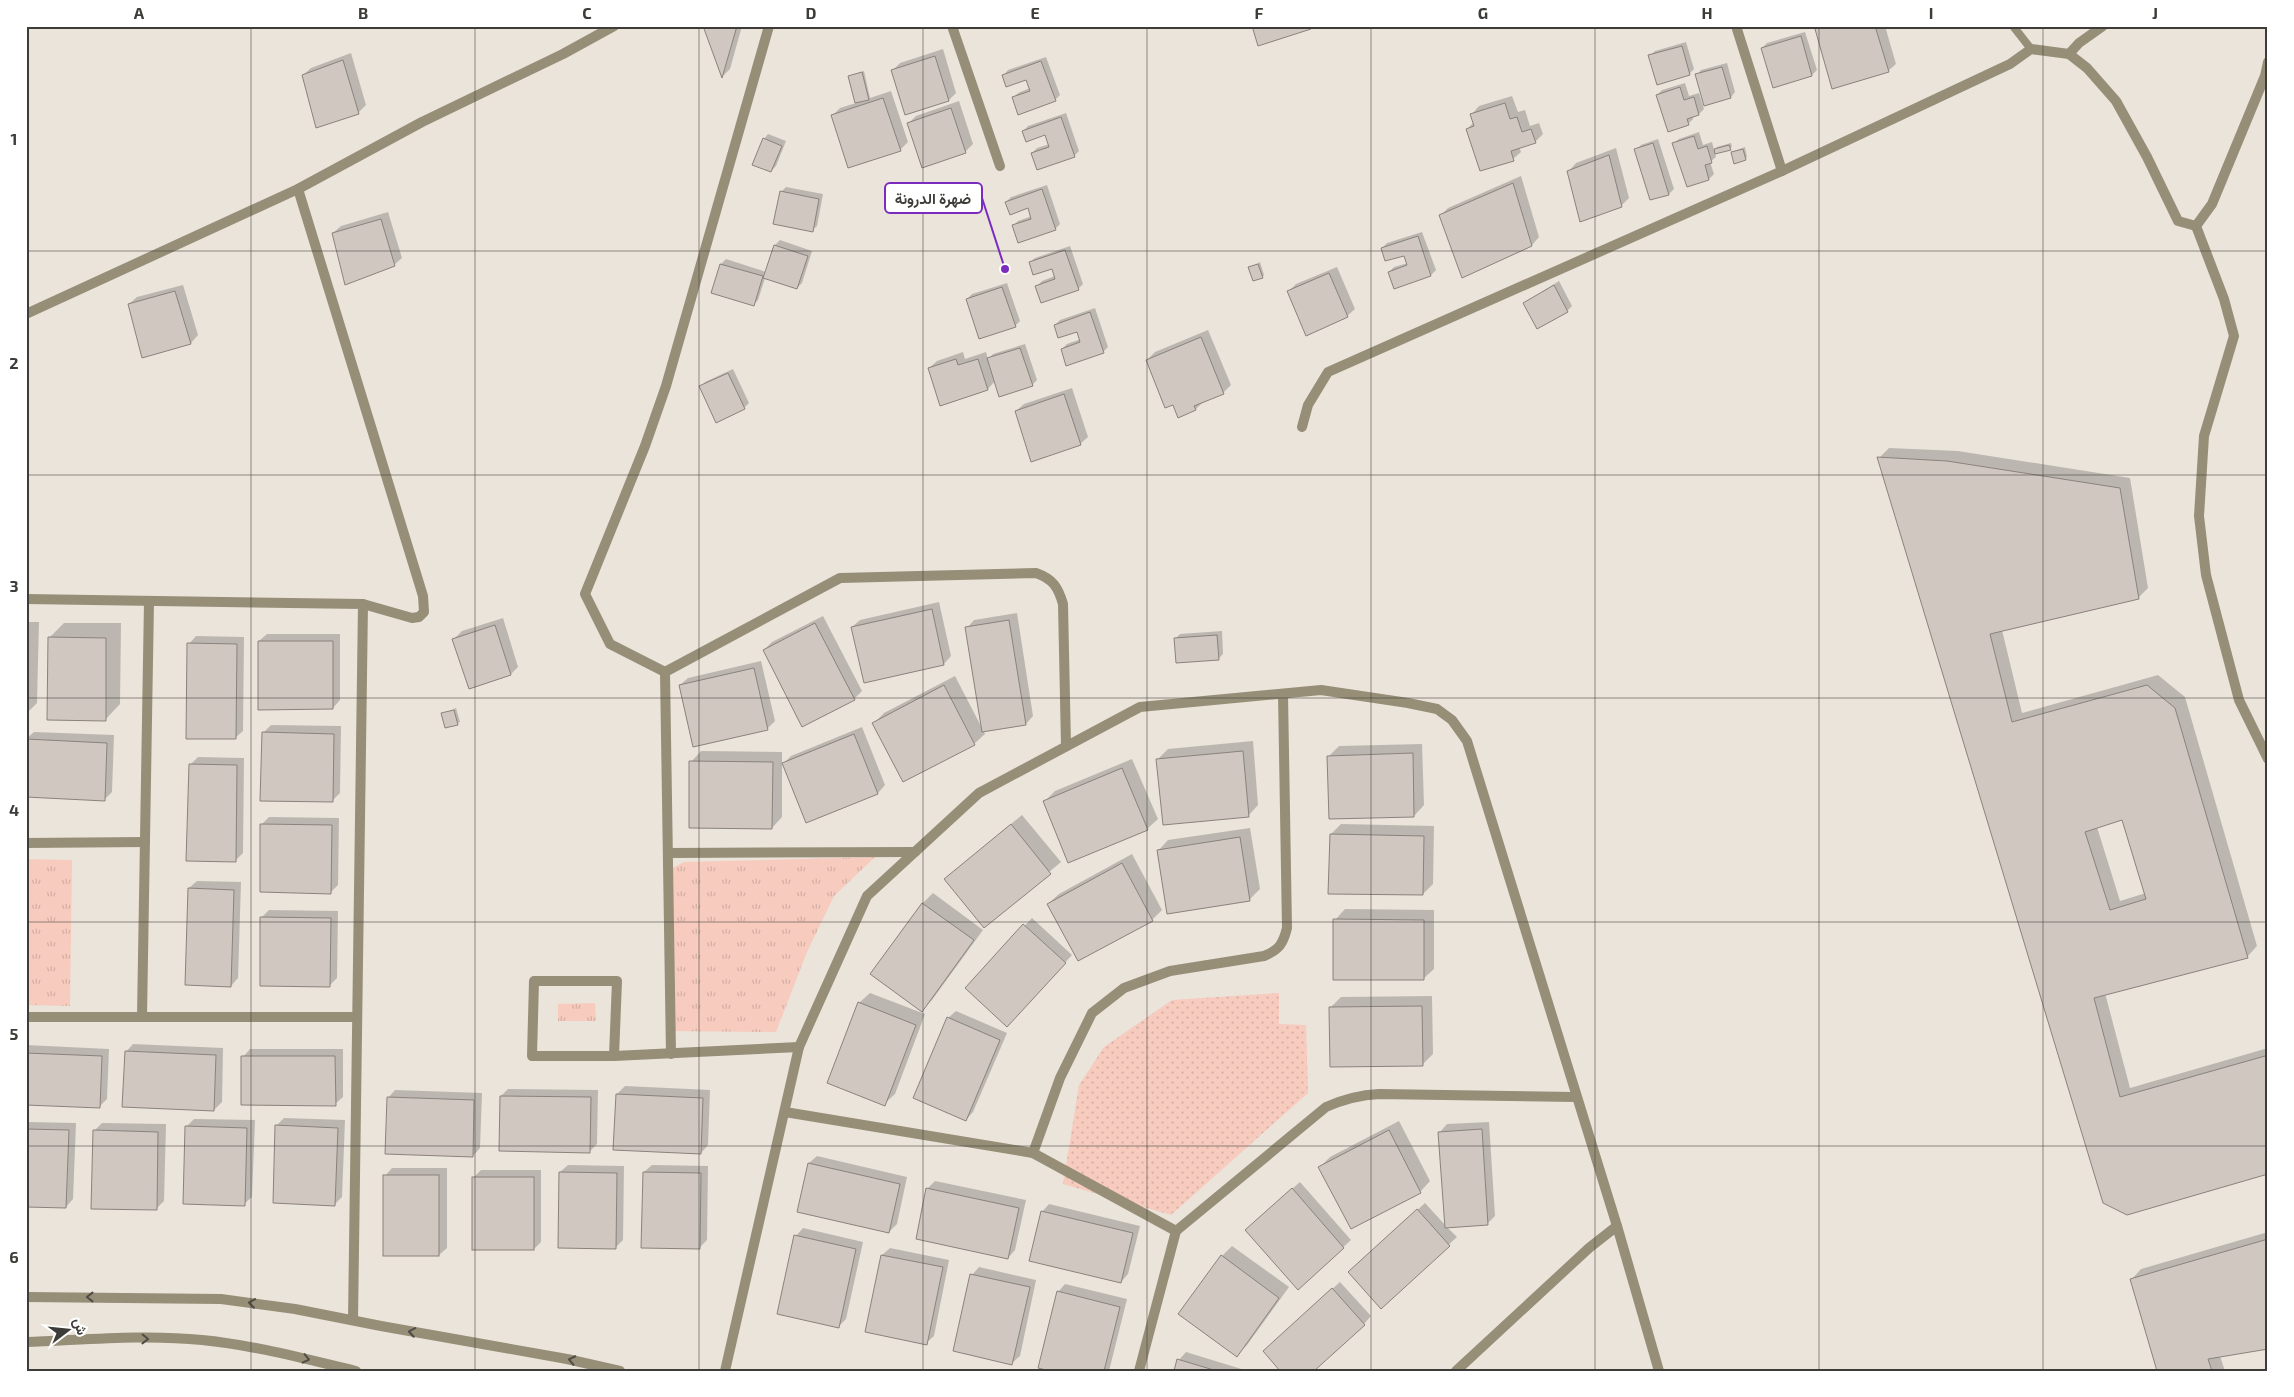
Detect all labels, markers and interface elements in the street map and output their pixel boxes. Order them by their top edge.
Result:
text: A [134,3,145,22]
text: B [358,3,368,22]
text: C [582,3,592,22]
text: D [806,3,817,22]
text: E [1030,3,1040,22]
text: F [1255,3,1264,22]
text: G [1478,3,1488,22]
text: H [1701,3,1713,22]
text: I [1929,3,1933,22]
text: J [2152,3,2158,22]
text: 1 [11,129,17,148]
callout: ضهرة الدرونة [885,183,982,213]
text: ضهرة الدرونة [895,189,972,208]
text: 2 [9,353,19,372]
text: 3 [9,576,19,595]
text: 4 [9,800,19,819]
text: 5 [10,1024,19,1043]
text: 6 [9,1247,19,1266]
one-way arrow [86,1292,94,1302]
one-way arrow [248,1298,256,1309]
north arrow [42,1304,92,1354]
text: ش [70,1316,92,1337]
one-way arrow [408,1327,416,1337]
one-way arrow [142,1334,149,1344]
one-way arrow [301,1353,310,1364]
one-way arrow [568,1355,576,1366]

